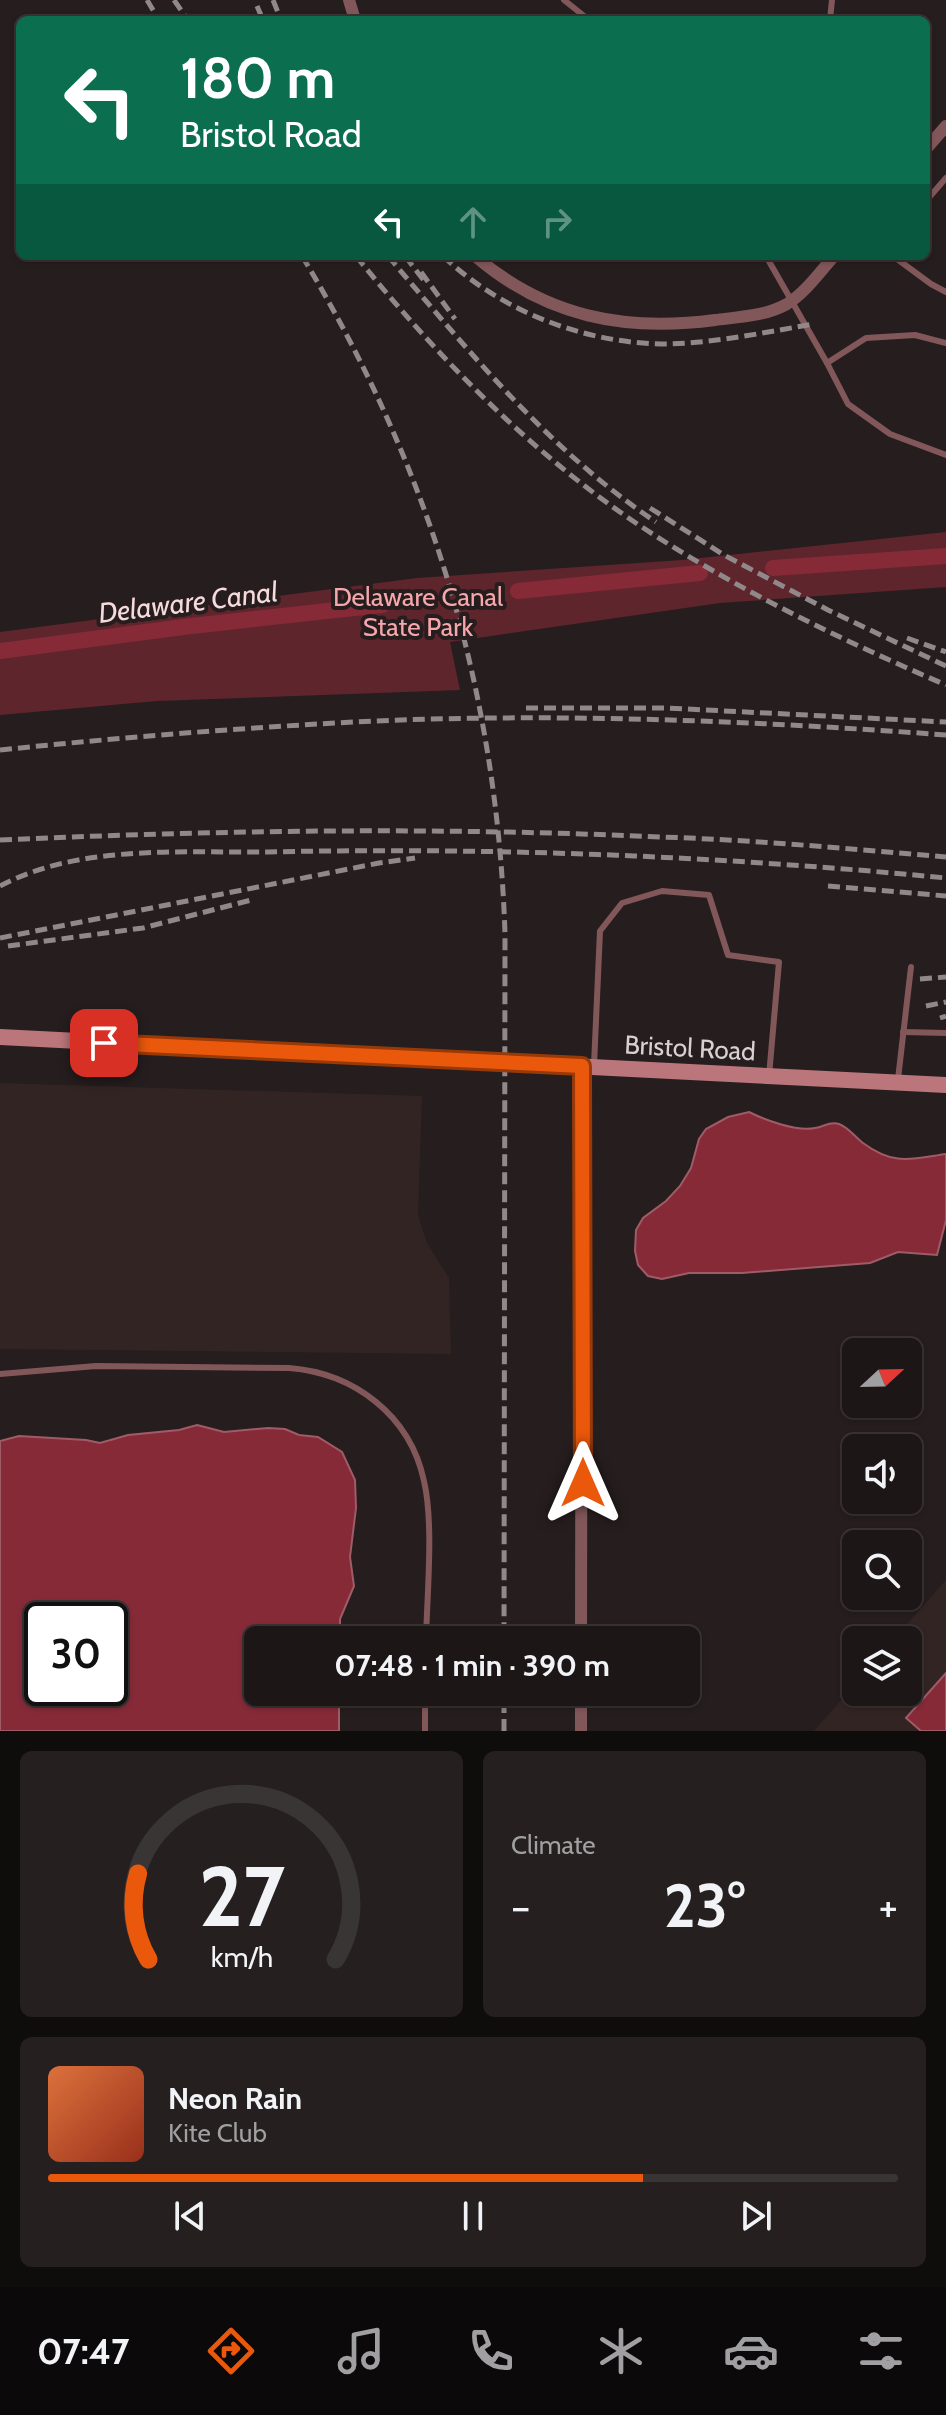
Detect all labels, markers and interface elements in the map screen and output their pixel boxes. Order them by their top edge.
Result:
text: 180 m [180,44,335,112]
icon: left [48,48,152,152]
text: Bristol Road [180,112,362,156]
icon: left [367,200,411,244]
icon: ahead [451,200,495,244]
icon: right [535,200,579,244]
water label: Delaware Canal [96,574,280,630]
park label: Delaware Canal State Park [333,581,503,643]
pin [70,1009,138,1077]
icon: arrive [82,1021,126,1065]
street label: Bristol Road [624,1029,756,1067]
north arrow [842,1338,922,1418]
map controls [842,1338,922,1706]
button: sound [842,1434,922,1514]
position arrow [541,1441,625,1525]
button: search [842,1530,922,1610]
speed limit sign: 30 [24,1602,128,1706]
button: layers [842,1626,922,1706]
text: 07:48 · 1 min · 390 m [334,1647,610,1684]
text: Climate [511,1829,596,1861]
text: 27 [198,1846,285,1947]
text: 23° [664,1869,745,1942]
text: − [511,1880,530,1933]
text: + [879,1880,898,1933]
text: km/h [210,1939,273,1974]
text: Neon Rain [168,2080,302,2117]
text: Kite Club [168,2117,267,2149]
icon: previous [168,2194,212,2238]
icon: pause [451,2194,495,2238]
icon: next [734,2194,778,2238]
icon: directions [203,2323,259,2379]
icon: music [333,2323,389,2379]
icon: phone [463,2323,519,2379]
icon: climate [593,2323,649,2379]
icon: car [723,2323,779,2379]
icon: filters [853,2323,909,2379]
text: 07:47 [37,2329,129,2373]

